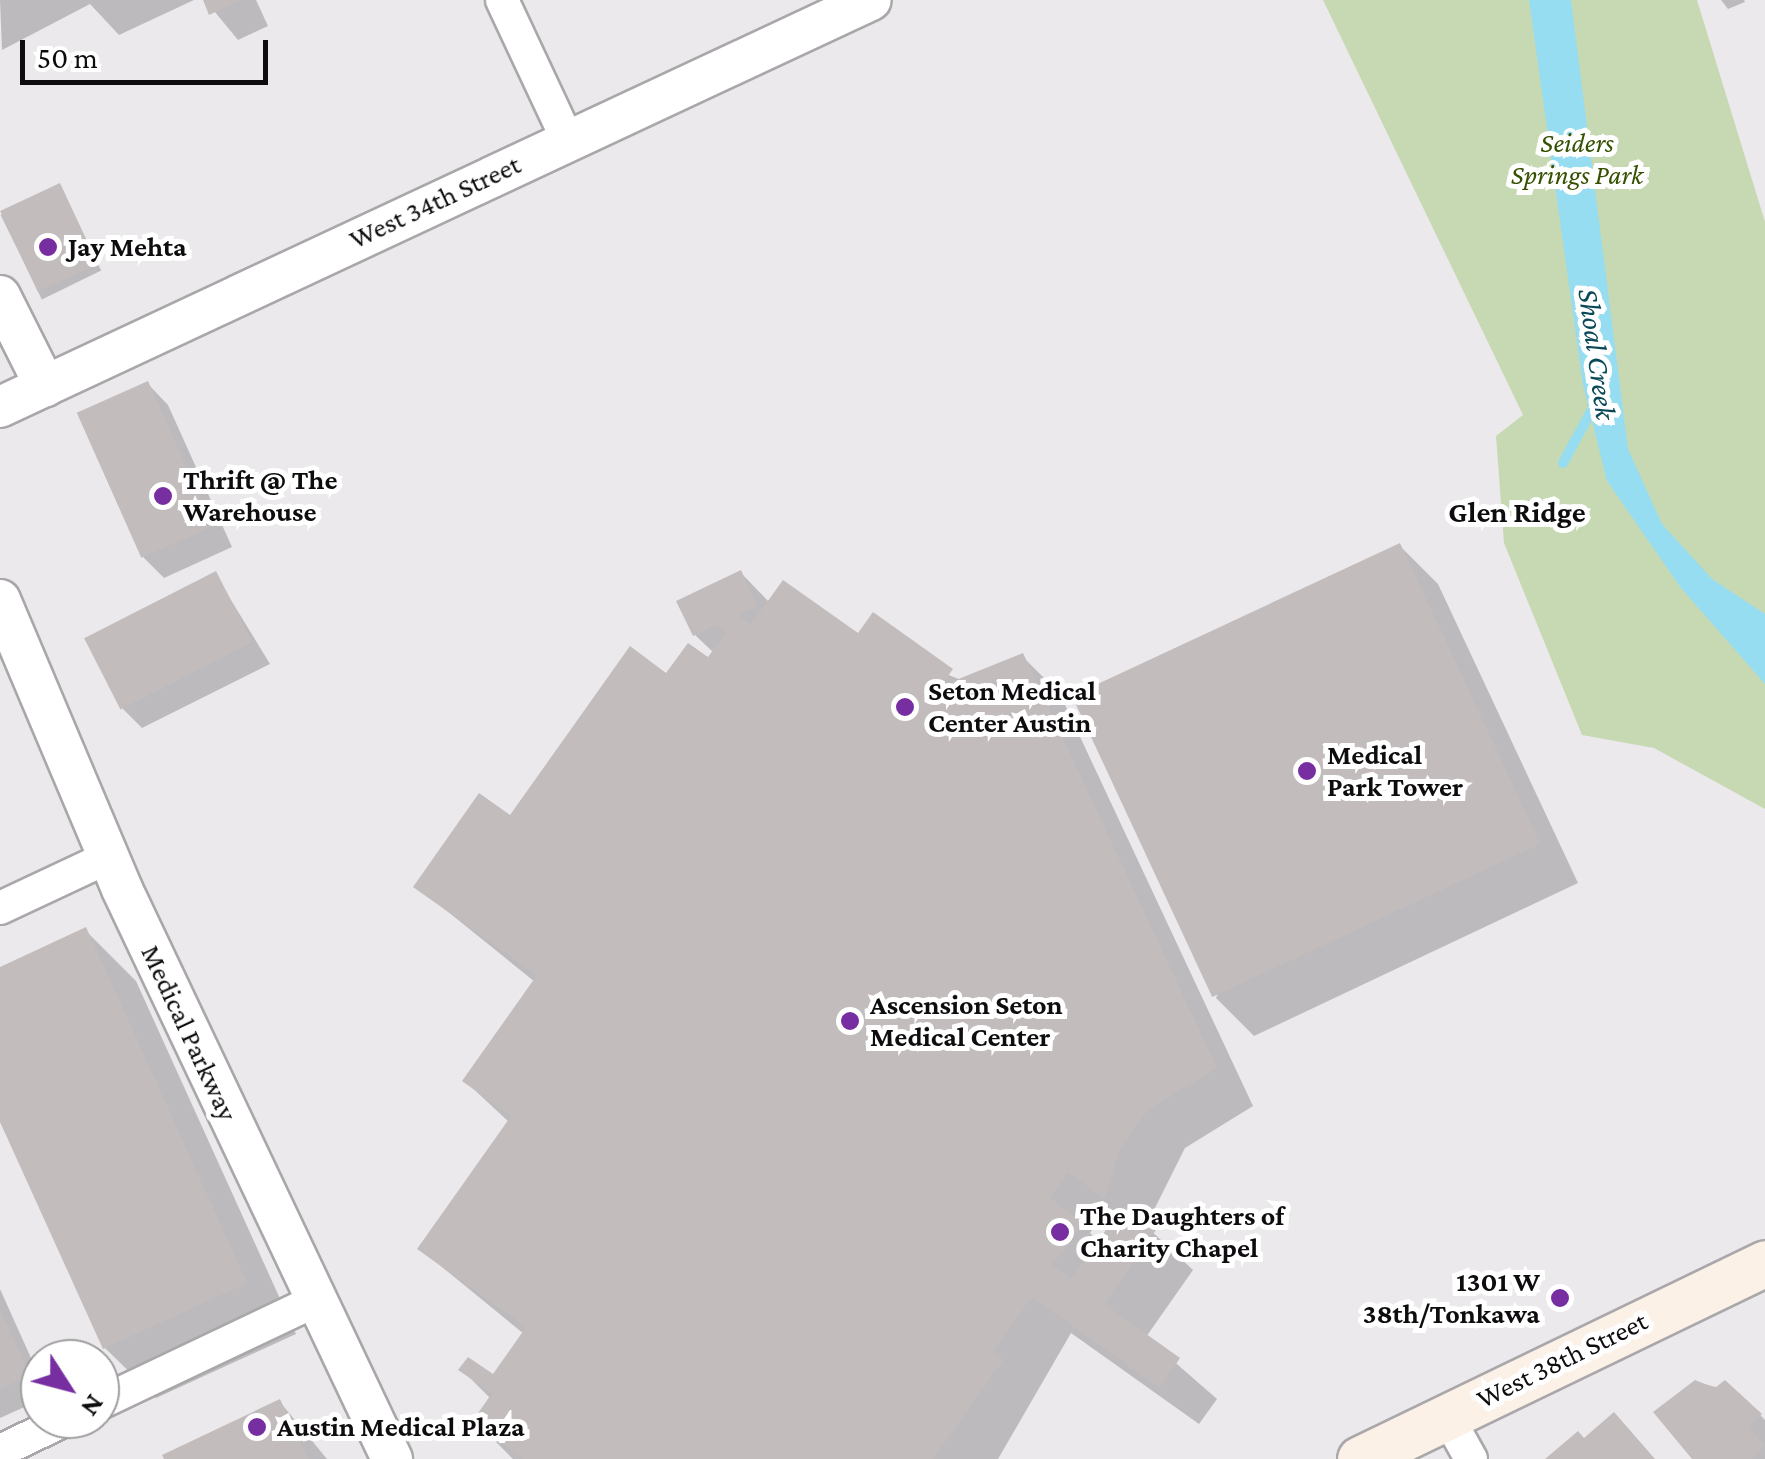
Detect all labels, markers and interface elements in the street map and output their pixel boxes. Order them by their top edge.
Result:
scale bar [25,20,272,82]
text: 50 m [37,41,98,74]
park label: Seiders Springs Park [1511,126,1643,192]
street label: West 34th Street [344,148,526,256]
place label: Jay Mehta [68,230,187,264]
marker: Jay Mehta [37,236,59,258]
water label: Shoal Creek [1570,286,1624,422]
place label: Thrift @ The Warehouse [183,463,337,529]
marker: Thrift @ The Warehouse [152,485,174,507]
district label: Glen Ridge [1448,494,1586,530]
place label: Seton Medical Center Austin [928,674,1096,740]
marker: Seton Medical Center Austin [892,694,918,720]
place label: Medical Park Tower [1327,738,1463,804]
marker: Medical Park Tower [1296,760,1318,782]
street label: Medical Parkway [134,940,244,1126]
place label: Ascension Seton Medical Center [870,988,1063,1054]
marker: Ascension Seton Medical Center [839,1010,861,1032]
place label: The Daughters of Charity Chapel [1080,1199,1284,1265]
marker: The Daughters of Charity Chapel [1049,1221,1071,1243]
place label: 1301 W 38th/Tonkawa [1363,1265,1540,1331]
marker: 1301 W 38th/Tonkawa [1549,1287,1571,1309]
street label: West 38th Street [1471,1304,1653,1416]
north arrow [20,1339,120,1439]
text: N [75,1389,111,1423]
place label: Austin Medical Plaza [277,1410,525,1444]
marker: Austin Medical Plaza [246,1416,268,1438]

